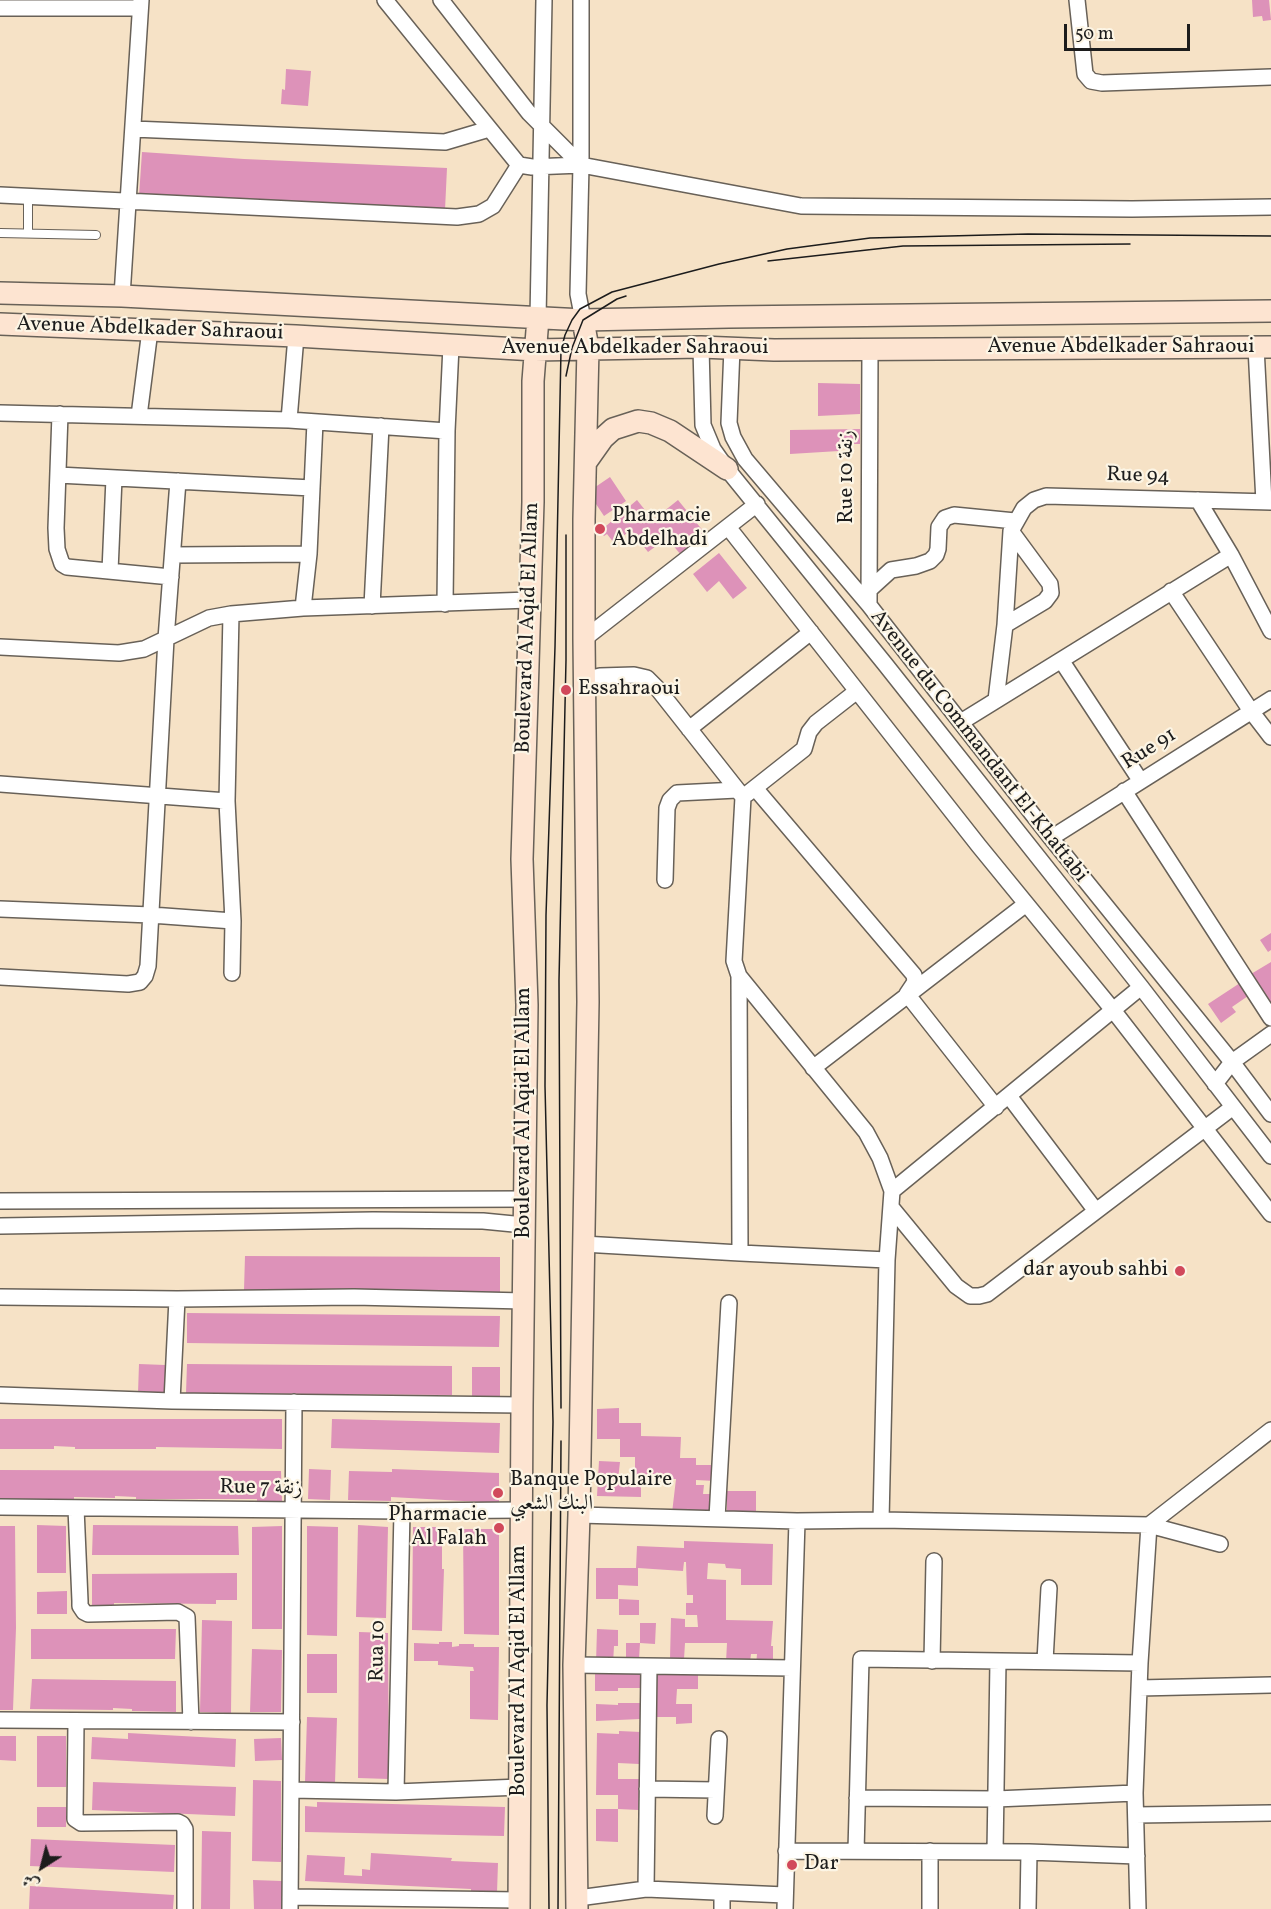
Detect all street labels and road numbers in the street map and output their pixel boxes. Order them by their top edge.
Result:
street label: Avenue Abdelkader Sahraoui [16,313,284,347]
street label: Avenue Abdelkader Sahraoui [987,335,1255,361]
street label: Avenue Abdelkader Sahraoui [501,336,769,362]
street label: Rue 10 زنقة [835,430,861,524]
street label: Rue 94 [1106,463,1170,491]
street label: Boulevard Al Aqid El Allam [512,502,546,754]
street label: Avenue du Commandant El-Khattabi [864,606,1092,888]
street label: Rue 91 [1118,724,1182,776]
street label: Boulevard Al Aqid El Allam [512,987,538,1239]
street label: Rue 7 زنقة [219,1476,303,1502]
street label: Boulevard Al Aqid El Allam [507,1545,533,1797]
street label: Rua 10 [366,1620,392,1682]

